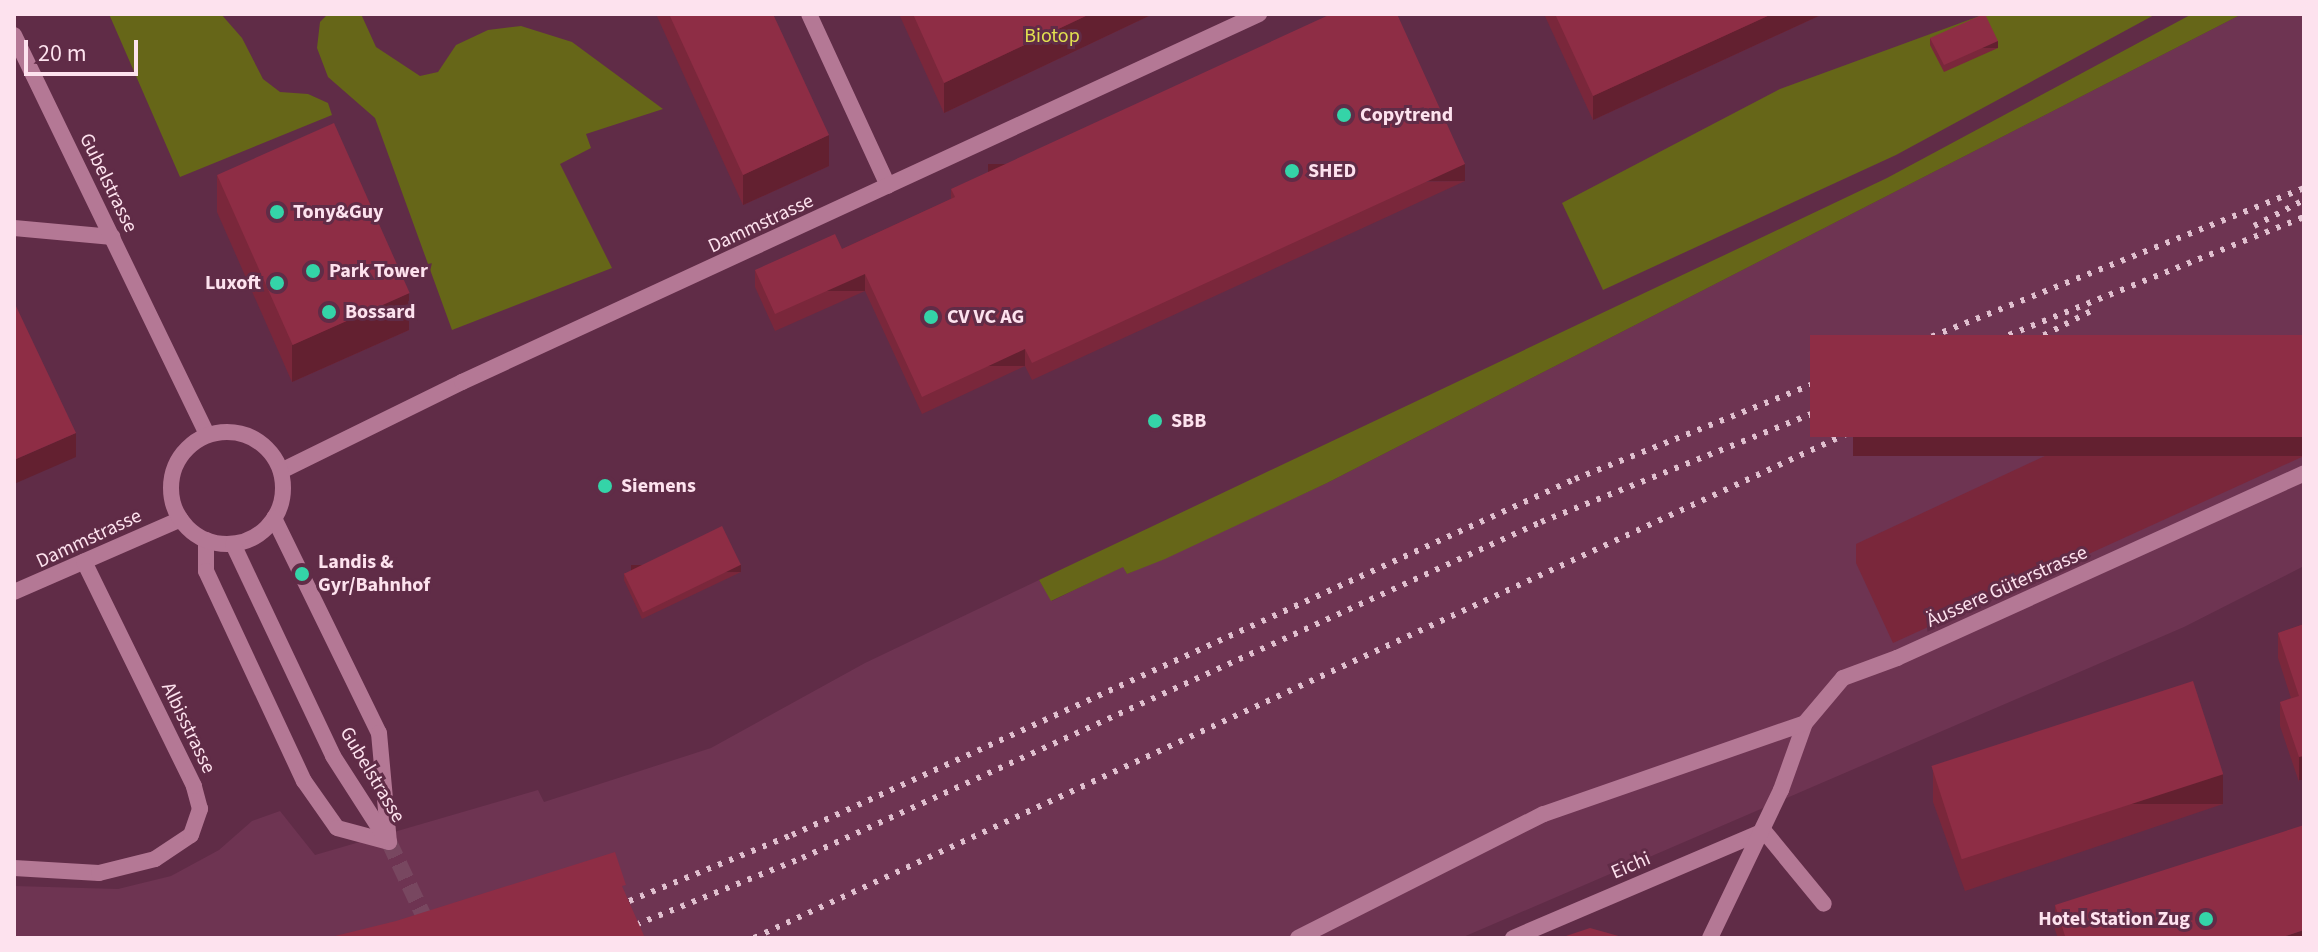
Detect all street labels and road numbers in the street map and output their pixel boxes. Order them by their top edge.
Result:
street label: Gubelstrasse [74,130,142,236]
street label: Dammstrasse [704,189,818,259]
street label: Dammstrasse [32,504,146,574]
street label: Äussere Güterstrasse [1923,541,2091,633]
street label: Albisstrasse [156,679,220,777]
street label: Gubelstrasse [334,723,410,827]
street label: Eichi [1608,847,1654,885]

